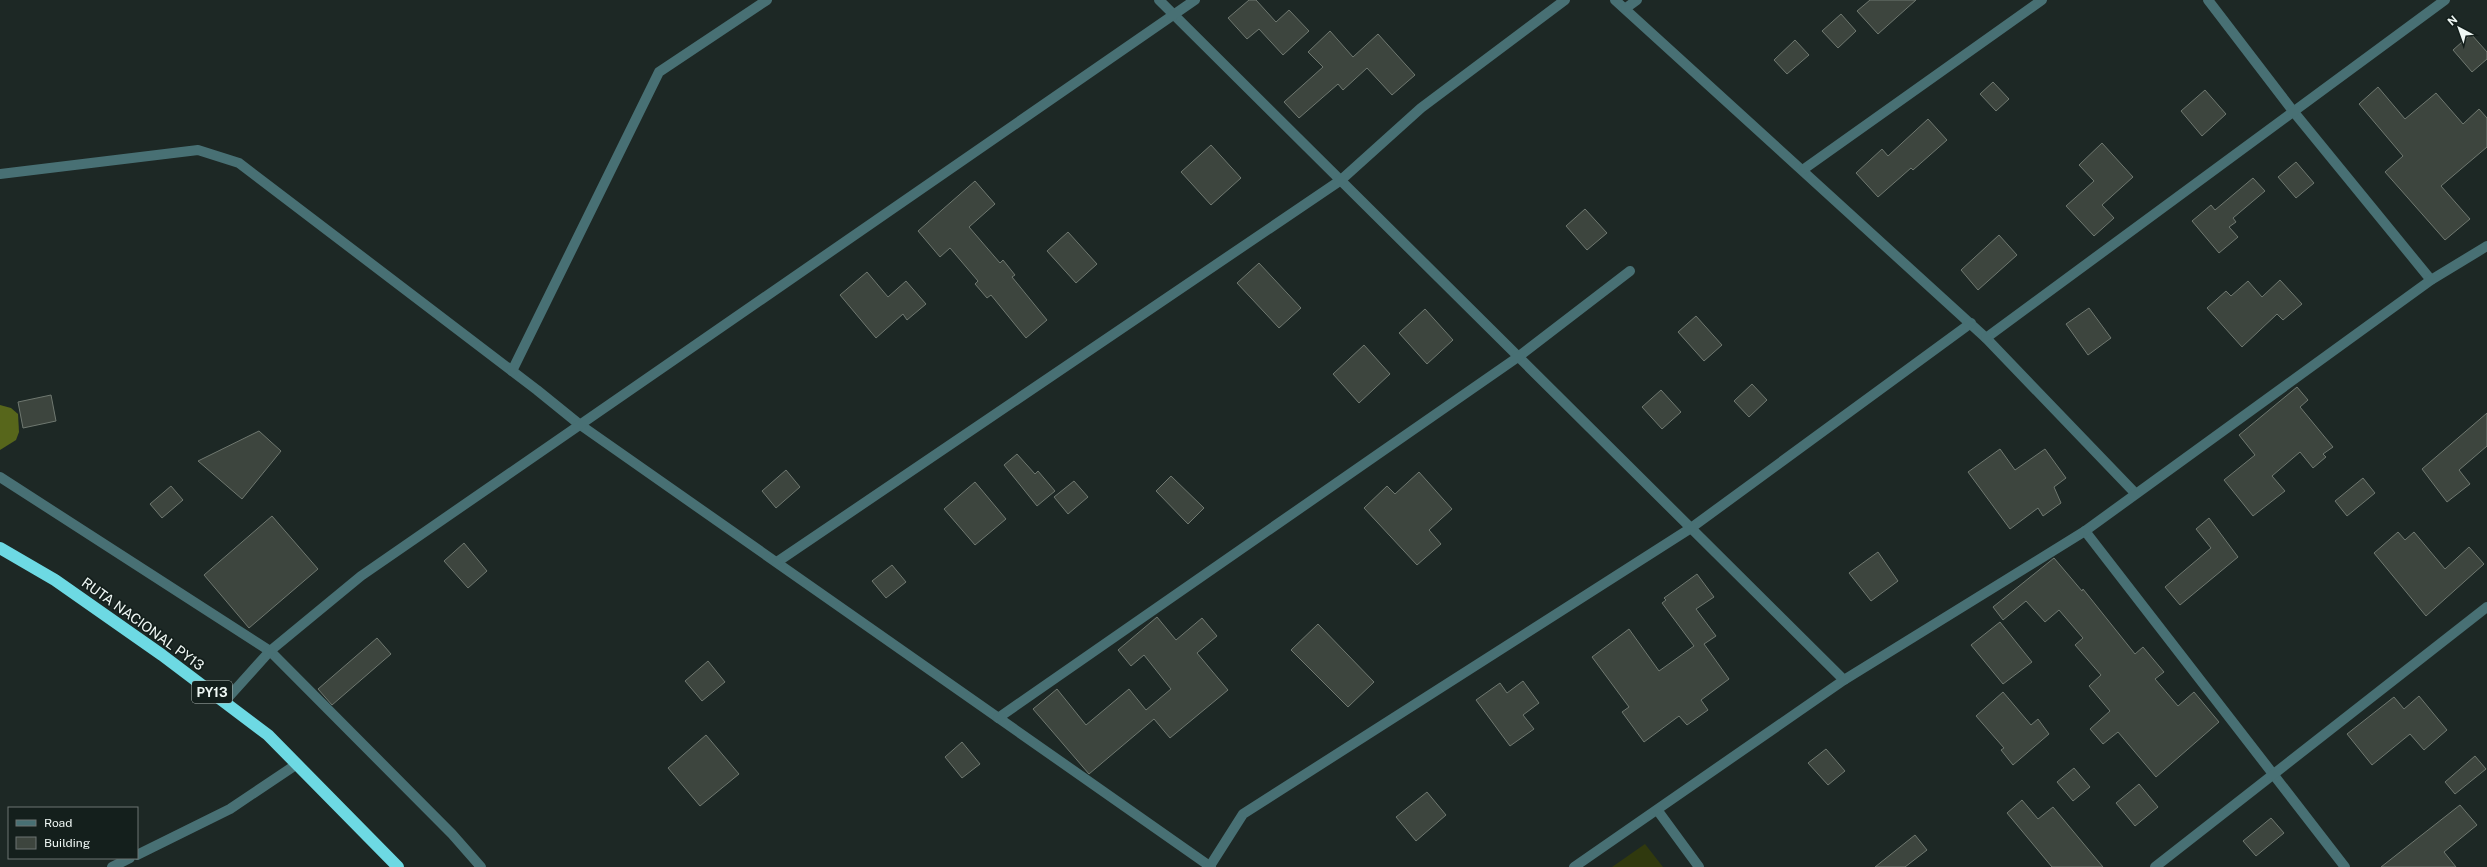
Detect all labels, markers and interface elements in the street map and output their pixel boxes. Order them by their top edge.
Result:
north arrow [2439,8,2479,48]
text: N [2445,13,2460,28]
street label: RUTA NACIONAL PY13 [79,574,207,674]
road number: PY13 [192,681,232,703]
legend [8,807,138,859]
text: Road [44,816,72,830]
text: Building [44,836,90,850]

